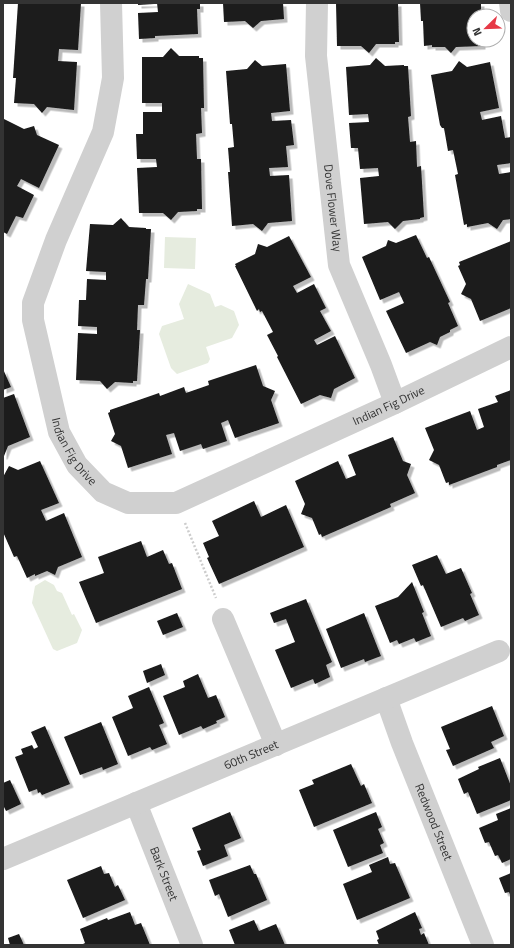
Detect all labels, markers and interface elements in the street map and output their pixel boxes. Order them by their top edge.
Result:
north arrow [466,8,506,48]
text: N [468,25,486,39]
street label: Dove Flower Way [319,163,348,253]
street label: Indian Fig Drive [349,380,428,430]
street label: Indian Fig Drive [47,416,102,490]
street label: 60th Street [221,734,282,774]
street label: Redwood Street [410,781,458,864]
street label: Bark Street [145,844,184,904]

